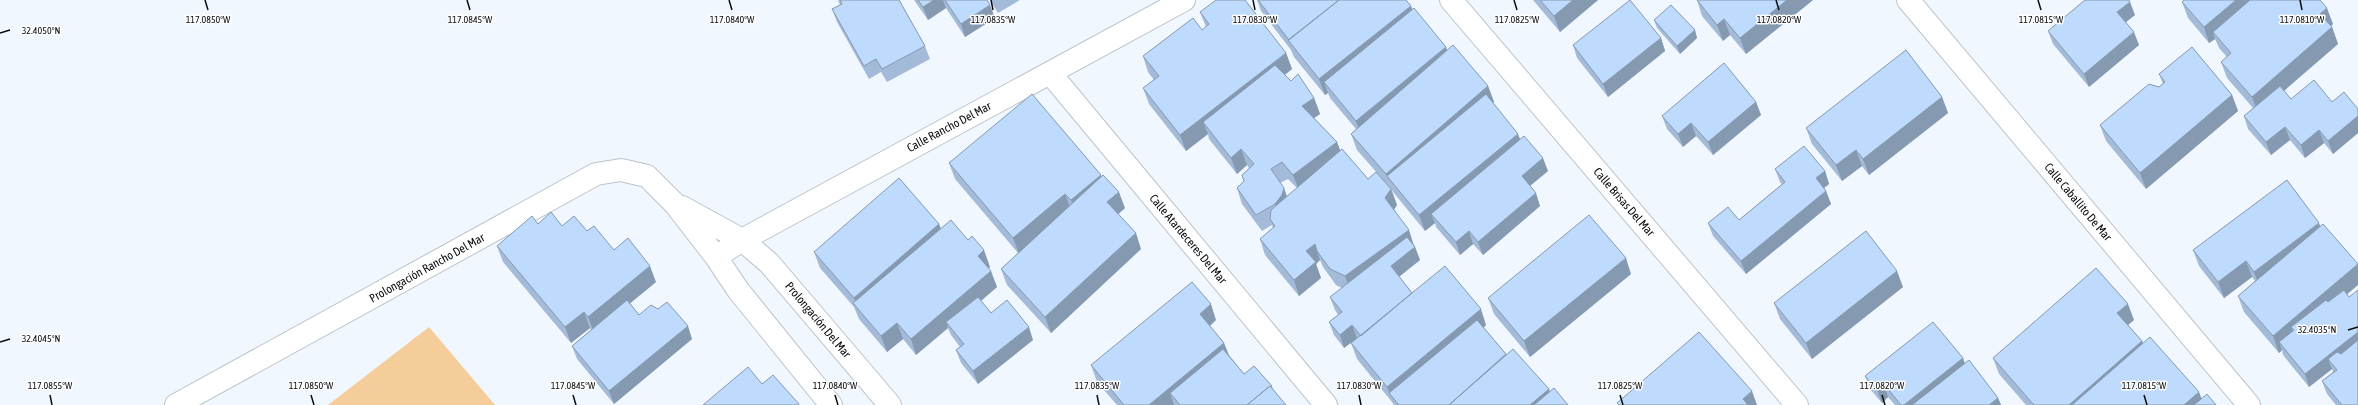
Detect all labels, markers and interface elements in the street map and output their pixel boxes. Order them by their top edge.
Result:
text: 117.0850°W [186,14,231,25]
text: 117.0845°W [448,14,493,25]
text: 117.0840°W [710,14,755,25]
text: 117.0835°W [971,14,1016,25]
text: 117.0830°W [1233,14,1278,25]
text: 117.0825°W [1495,14,1540,25]
text: 117.0820°W [1757,14,1802,25]
text: 117.0815°W [2019,14,2064,25]
text: 117.0810°W [2280,14,2325,25]
text: 32.4050°N [22,25,60,36]
street label: Calle Rancho Del Mar [904,99,994,155]
street label: Calle Caballito De Mar [2041,160,2115,244]
street label: Calle Brisas Del Mar [1590,165,1658,239]
street label: Calle Atardeceres Del Mar [1146,191,1230,287]
street label: Prolongación Rancho Del Mar [367,230,487,306]
street label: Prolongación Del Mar [782,279,854,361]
text: 32.4035°N [2298,324,2336,335]
text: 32.4045°N [22,333,60,344]
text: 117.0855°W [28,380,73,391]
text: 117.0850°W [289,380,334,391]
text: 117.0845°W [551,380,596,391]
text: 117.0840°W [813,380,858,391]
text: 117.0835°W [1075,380,1120,391]
text: 117.0830°W [1337,380,1382,391]
text: 117.0825°W [1598,380,1643,391]
text: 117.0820°W [1860,380,1905,391]
text: 117.0815°W [2122,380,2167,391]

